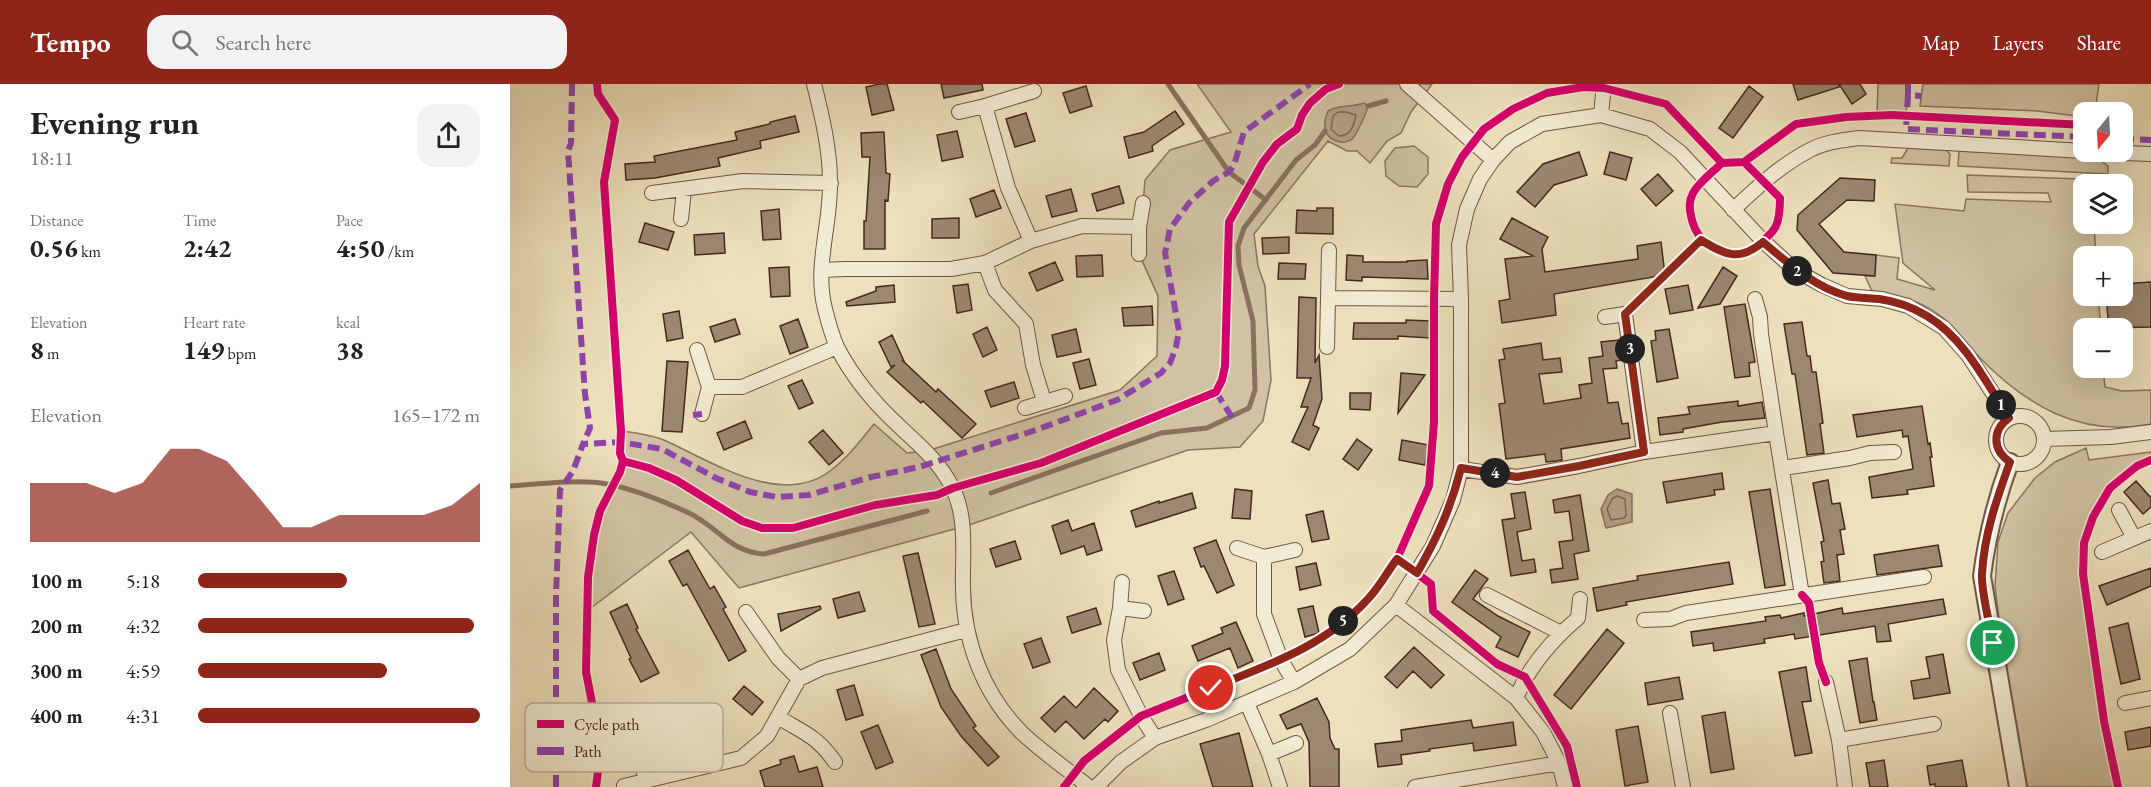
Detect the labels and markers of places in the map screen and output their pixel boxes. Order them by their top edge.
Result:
pin: 2 [1782,256,1812,286]
pin: 3 [1615,334,1645,364]
pin: 1 [1986,390,2016,420]
pin: 4 [1480,458,1510,488]
pin: 5 [1328,606,1358,636]
pin [1967,617,2018,668]
pin [1185,662,1236,713]

